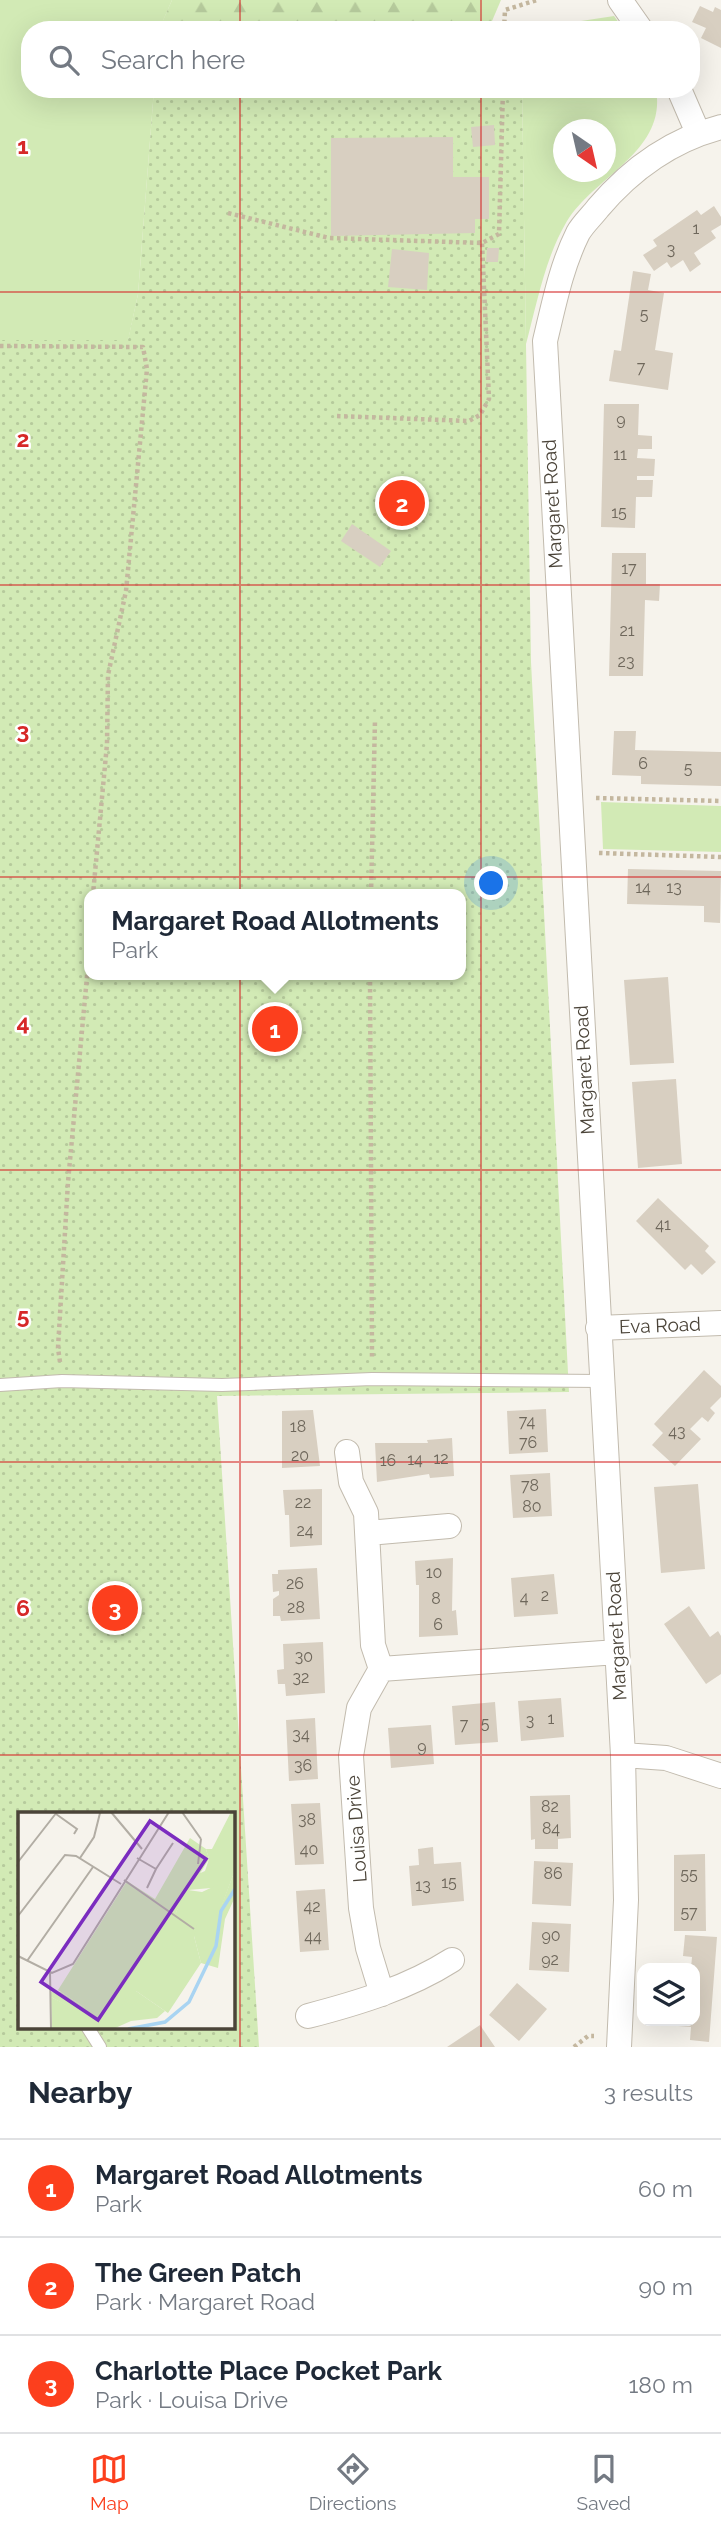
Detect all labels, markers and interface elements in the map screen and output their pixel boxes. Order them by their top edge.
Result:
search box [21,21,700,98]
icon: search [45,41,83,79]
text: Search here [101,45,245,75]
north arrow [553,119,616,182]
text: 1 [17,132,29,159]
house number: 1 [693,219,700,238]
house number: 3 [667,240,675,259]
house number: 5 [640,305,649,324]
house number: 7 [637,358,646,377]
house number: 9 [616,410,626,429]
text: 2 [17,425,29,452]
street label: Margaret Road [538,439,566,569]
house number: 11 [613,445,627,464]
pin: 2 [379,477,425,529]
house number: 15 [611,503,627,522]
house number: 17 [621,559,637,578]
house number: 21 [619,621,635,640]
house number: 23 [618,652,634,671]
text: 3 [17,717,29,744]
house number: 6 [638,754,648,773]
house number: 5 [684,759,693,778]
your location [474,866,508,900]
house number: 14 [635,878,651,897]
house number: 13 [666,878,682,897]
popup [84,889,466,980]
text: Margaret Road Allotments [111,906,439,936]
text: Park [111,936,158,963]
pin: 1 [252,1003,298,1055]
street label: Margaret Road [570,1005,598,1135]
text: 4 [16,1009,30,1036]
house number: 41 [655,1215,671,1234]
text: 5 [17,1302,30,1329]
street label: Eva Road [619,1313,701,1337]
house number: 74 [519,1412,535,1431]
house number: 18 [290,1417,306,1436]
house number: 43 [668,1422,686,1441]
house number: 76 [519,1433,537,1452]
house number: 20 [291,1446,309,1465]
house number: 12 [433,1449,449,1468]
house number: 14 [407,1450,423,1469]
house number: 16 [380,1451,396,1470]
house number: 78 [521,1476,539,1495]
house number: 22 [295,1493,311,1512]
house number: 80 [522,1497,542,1516]
house number: 24 [296,1521,314,1540]
house number: 10 [426,1563,442,1582]
street label: Margaret Road [602,1571,630,1701]
house number: 26 [286,1574,304,1593]
pin: 3 [92,1582,138,1634]
house number: 2 [541,1586,549,1605]
house number: 4 [520,1588,529,1607]
house number: 8 [431,1589,441,1608]
text: 6 [16,1594,30,1621]
house number: 28 [287,1598,305,1617]
house number: 6 [433,1615,443,1634]
house number: 30 [295,1647,313,1666]
house number: 32 [293,1668,309,1687]
house number: 1 [548,1709,555,1728]
house number: 3 [526,1711,534,1730]
house number: 5 [481,1714,490,1733]
house number: 7 [460,1715,469,1734]
house number: 34 [292,1725,310,1744]
house number: 9 [417,1737,427,1756]
house number: 36 [294,1756,312,1775]
street label: Louisa Drive [341,1775,371,1883]
house number: 82 [541,1797,559,1816]
house number: 38 [298,1810,316,1829]
inset map [18,1812,234,2030]
house number: 84 [542,1819,560,1838]
house number: 40 [300,1840,318,1859]
house number: 86 [543,1864,563,1883]
house number: 55 [680,1865,698,1884]
house number: 15 [441,1873,457,1892]
house number: 13 [415,1876,431,1895]
house number: 42 [303,1897,321,1916]
house number: 57 [680,1903,698,1922]
house number: 90 [541,1926,561,1945]
house number: 44 [304,1927,322,1946]
house number: 92 [541,1950,559,1969]
map controls [637,1963,700,2026]
button: layers [637,1963,700,2026]
text: Nearby [28,2075,132,2110]
text: 3 results [604,2079,693,2106]
text: Margaret Road Allotments [95,2160,423,2190]
text: 1 [45,2175,57,2202]
text: 60 m [638,2175,693,2202]
text: Park [95,2190,142,2217]
text: The Green Patch [95,2258,301,2288]
text: 2 [45,2273,57,2300]
text: 90 m [638,2273,693,2300]
text: Park · Margaret Road [95,2288,315,2315]
text: Charlotte Place Pocket Park [95,2356,442,2386]
text: 3 [45,2371,57,2398]
text: 180 m [628,2371,693,2398]
text: Park · Louisa Drive [95,2386,288,2413]
tab: Map [90,2450,129,2514]
tab: Directions [309,2450,397,2514]
tab: Saved [577,2450,631,2514]

